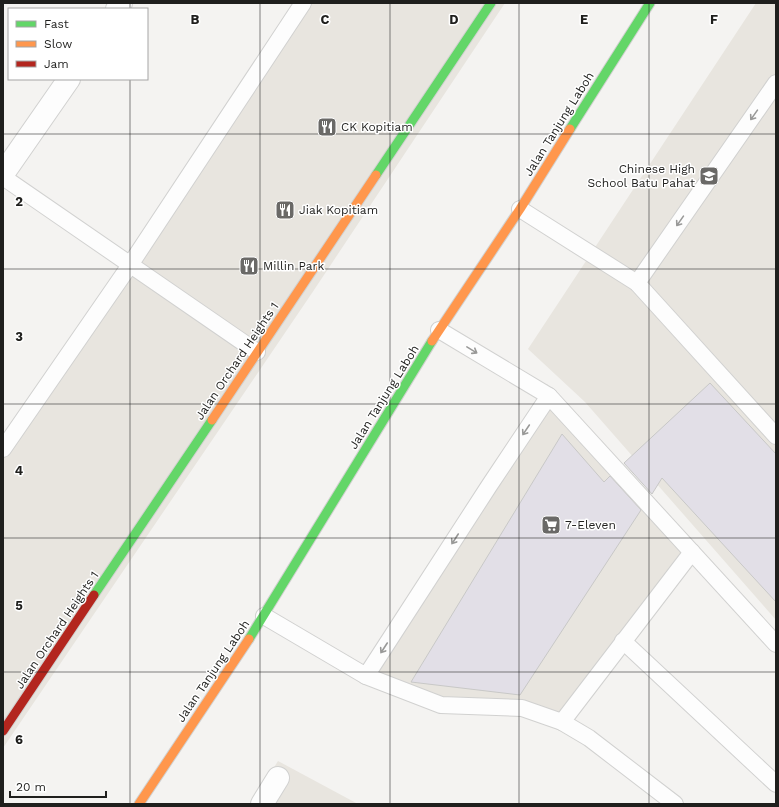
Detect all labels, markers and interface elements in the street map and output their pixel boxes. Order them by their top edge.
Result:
legend [8,8,148,80]
text: B [191,12,200,27]
text: C [321,12,330,27]
text: D [449,12,459,27]
text: E [580,12,588,27]
text: F [710,12,718,27]
text: Fast [44,17,69,31]
text: Slow [44,37,72,51]
text: Jam [44,57,69,71]
street label: Jalan Tanjung Laboh [521,69,597,179]
one-way arrow [750,109,758,120]
restaurant icon: CK Kopitiam [316,116,338,138]
place label: CK Kopitiam [341,120,413,134]
place label: Chinese High School Batu Pahat [587,162,695,190]
school or university icon: Chinese High School Batu Pahat [698,165,720,187]
text: 2 [15,194,23,209]
restaurant icon: Jiak Kopitiam [274,199,296,221]
place label: Jiak Kopitiam [299,203,378,217]
one-way arrow [676,216,684,227]
restaurant icon: Millin Park [238,255,260,277]
place label: Millin Park [263,259,325,273]
street label: Jalan Orchard Heights 1 [192,300,282,422]
text: 3 [15,329,23,344]
street label: Jalan Tanjung Laboh [346,342,422,452]
one-way arrow [466,347,478,355]
one-way arrow [522,424,530,435]
text: 4 [15,463,24,478]
supermarket icon: 7-Eleven [540,514,562,536]
place label: 7-Eleven [565,518,616,532]
one-way arrow [451,533,459,544]
street label: Jalan Orchard Heights 1 [12,569,102,691]
text: 5 [15,598,23,613]
street label: Jalan Tanjung Laboh [174,617,252,725]
one-way arrow [380,642,388,654]
text: 6 [15,732,23,747]
scale bar [10,773,106,799]
text: 20 m [16,780,46,794]

